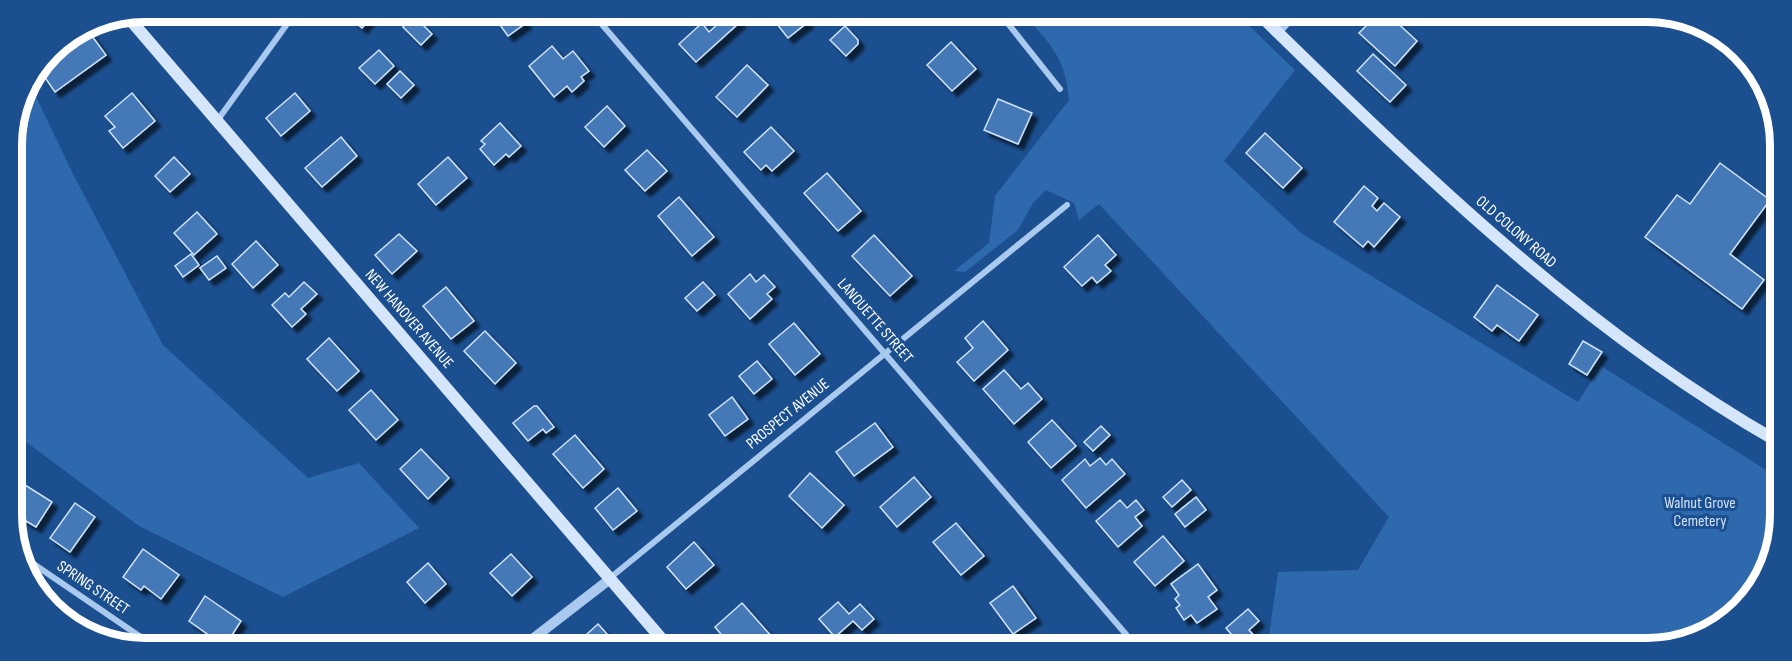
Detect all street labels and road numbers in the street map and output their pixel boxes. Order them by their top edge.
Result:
street label: OLD COLONY ROAD [1472,192,1560,272]
street label: NEW HANOVER AVENUE [361,266,457,372]
street label: LANOUETTE STREET [833,275,917,368]
street label: PROSPECT AVENUE [743,375,833,453]
street label: SPRING STREET [53,557,133,619]

